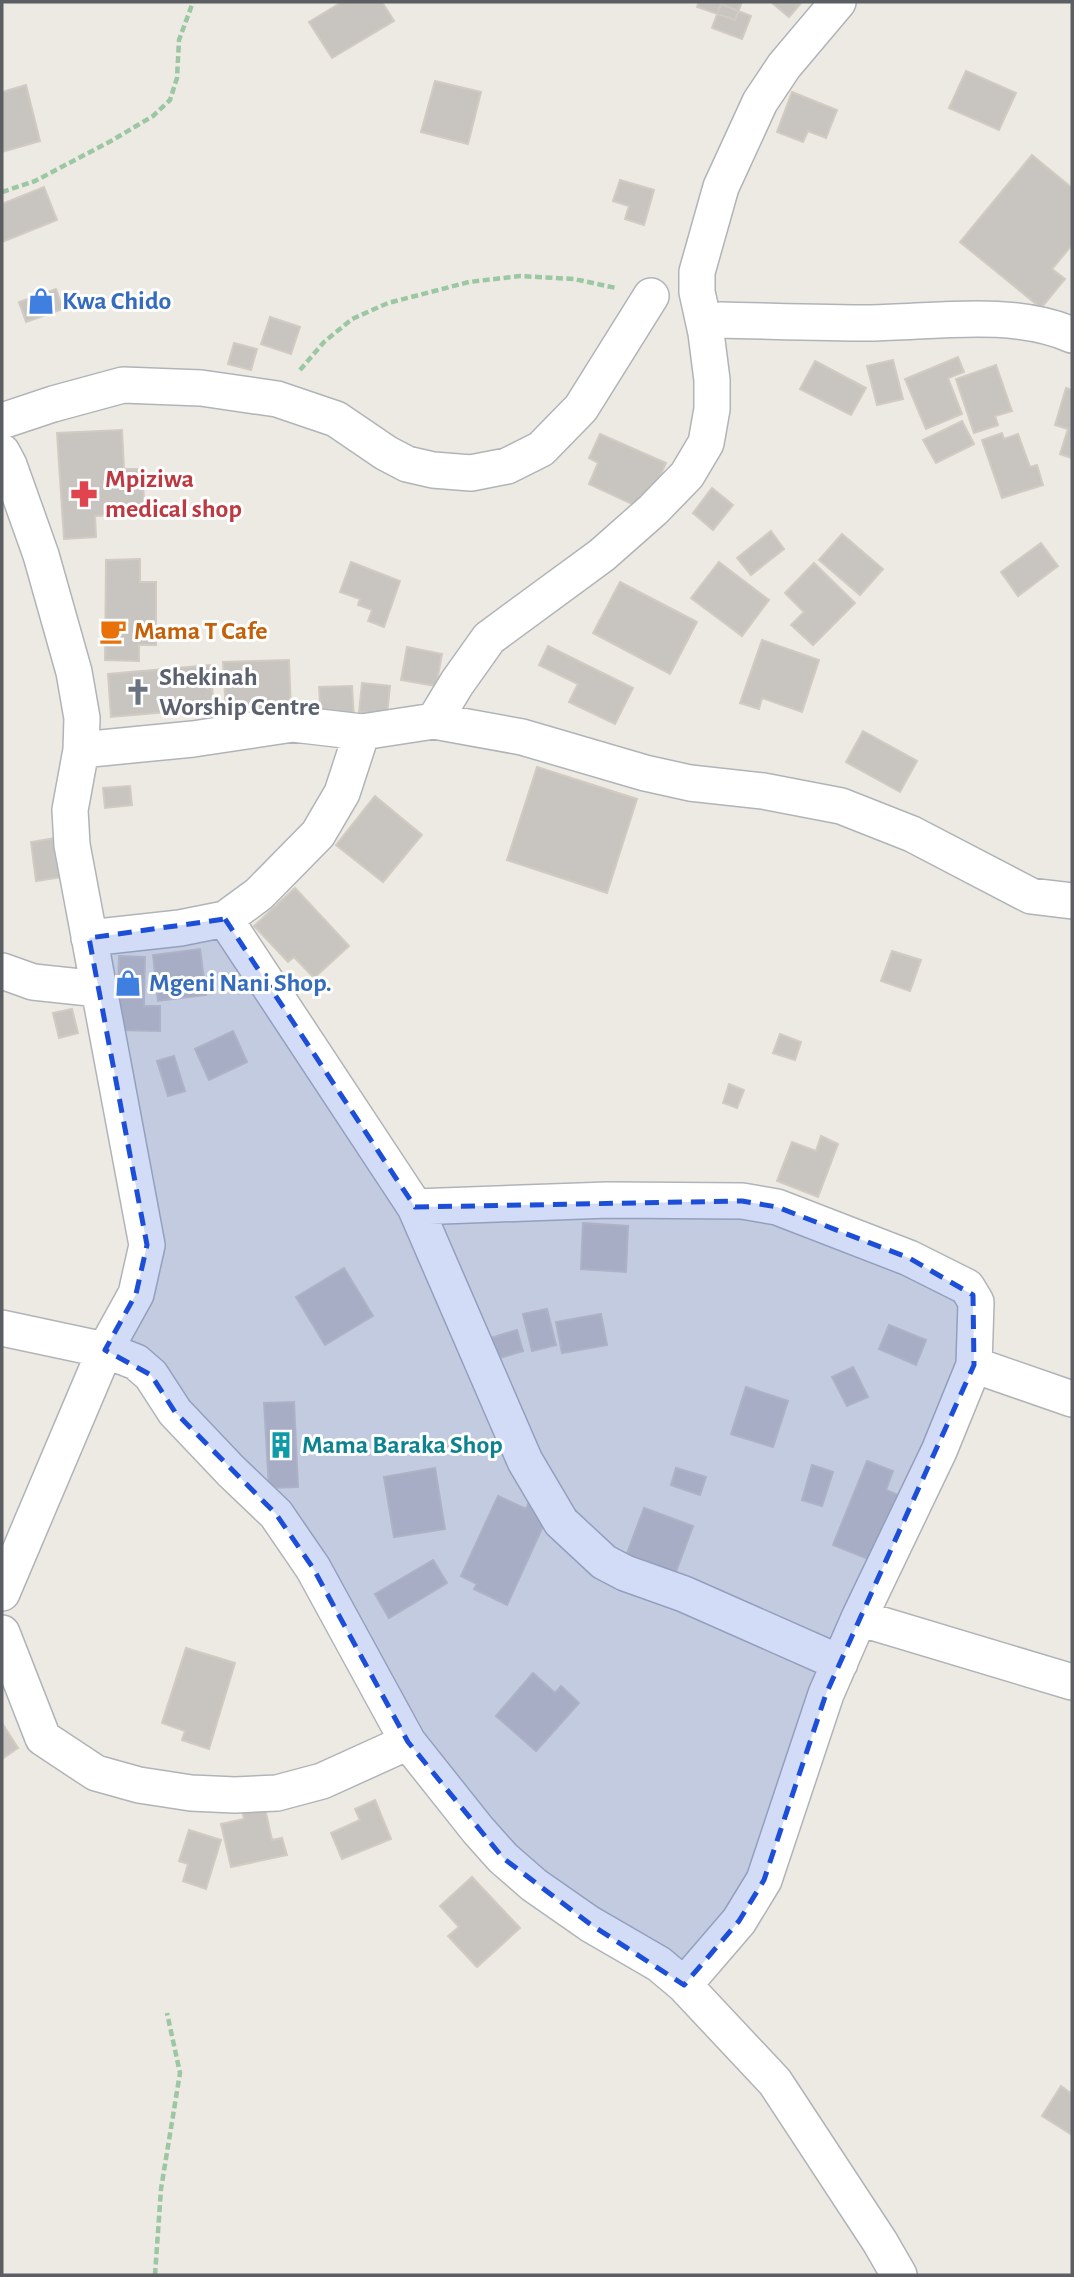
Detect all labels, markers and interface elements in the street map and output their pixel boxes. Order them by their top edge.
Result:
shop icon: Kwa Chido [26,286,56,316]
place label: Kwa Chido [62,288,172,314]
place label: Mpiziwa medical shop [105,466,242,522]
pharmacy icon: Mpiziwa medical shop [69,479,99,509]
cafe icon: Mama T Cafe [98,616,128,646]
place label: Mama T Cafe [134,618,267,644]
place label: Shekinah Worship Centre [159,664,320,720]
church icon: Shekinah Worship Centre [123,677,153,707]
shop icon: Mgeni Nani Shop. [113,968,143,998]
place label: Mgeni Nani Shop. [149,970,332,996]
building icon: Mama Baraka Shop [266,1430,296,1460]
place label: Mama Baraka Shop [302,1432,503,1458]

